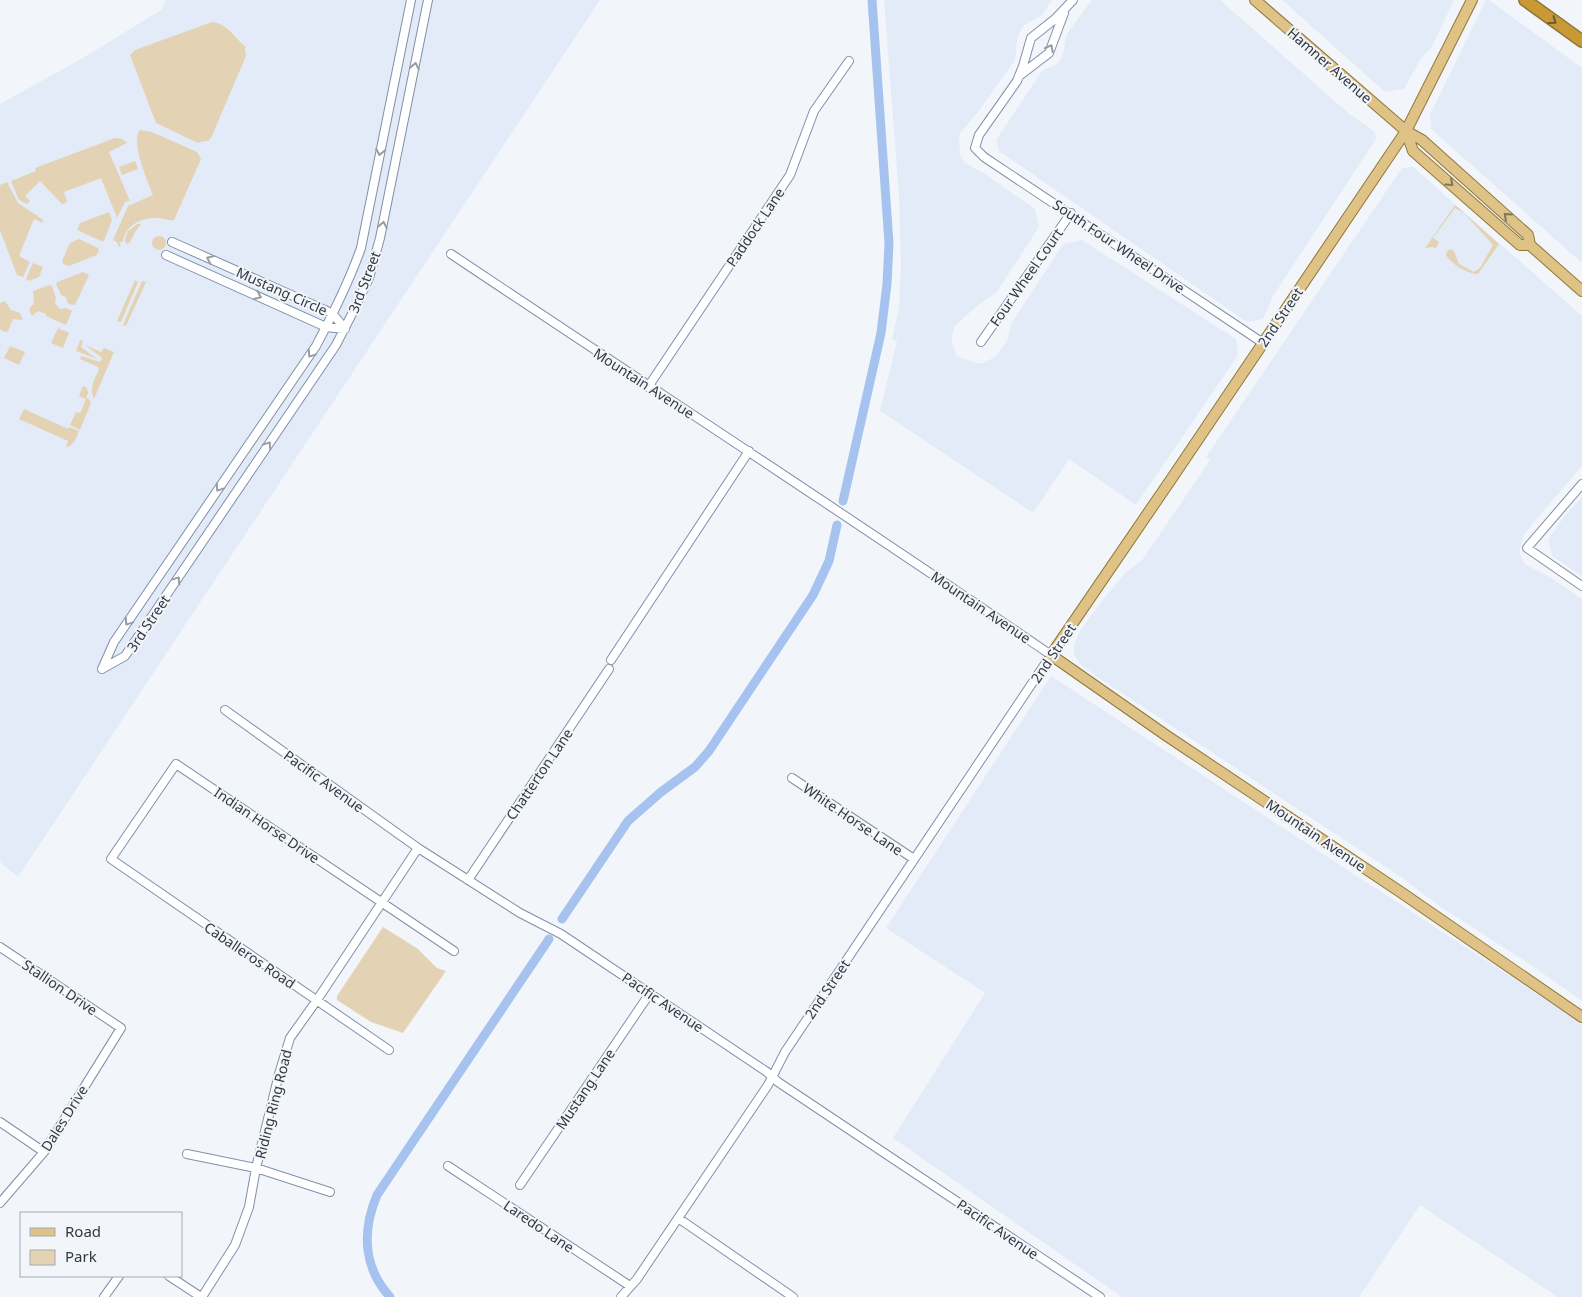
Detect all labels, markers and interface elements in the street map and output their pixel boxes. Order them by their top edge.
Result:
one-way arrow [1548,15,1557,24]
street label: Hamner Avenue [1284,23,1376,107]
one-way arrow [1044,44,1054,53]
one-way arrow [409,62,419,71]
one-way arrow [375,147,386,156]
one-way arrow [1444,177,1453,185]
street label: Paddock Lane [722,184,789,270]
street label: South Four Wheel Drive [1049,195,1189,297]
one-way arrow [1504,213,1513,222]
one-way arrow [377,221,388,230]
street label: Four Wheel Court [985,224,1067,330]
street label: 3rd Street [344,248,384,316]
one-way arrow [206,255,215,266]
street label: Mustang Circle [233,262,331,320]
street label: 2nd Street [1253,284,1307,350]
one-way arrow [253,290,262,301]
street label: Mountain Avenue [590,343,698,423]
one-way arrow [308,348,317,357]
one-way arrow [262,441,271,451]
one-way arrow [216,482,225,492]
street label: Mountain Avenue [927,567,1035,647]
one-way arrow [171,576,180,585]
street label: 3rd Street [122,591,174,655]
one-way arrow [125,616,134,626]
street label: 2nd Street [1026,620,1080,686]
street label: Chatterton Lane [501,724,577,824]
street label: Pacific Avenue [280,746,368,817]
street label: White Horse Lane [799,779,907,859]
street label: Indian Horse Drive [211,783,323,867]
street label: Mountain Avenue [1262,795,1370,875]
street label: Caballeros Road [201,917,299,993]
street label: Stallion Drive [19,955,101,1019]
street label: 2nd Street [800,956,854,1022]
street label: Pacific Avenue [618,968,708,1036]
street label: Mustang Lane [551,1045,619,1133]
street label: Riding Ring Road [250,1047,296,1161]
street label: Dales Drive [36,1081,92,1155]
street label: Laredo Lane [500,1195,578,1257]
street label: Pacific Avenue [953,1195,1043,1263]
legend [20,1212,182,1277]
text: Road [65,1221,101,1241]
text: Park [65,1246,97,1266]

